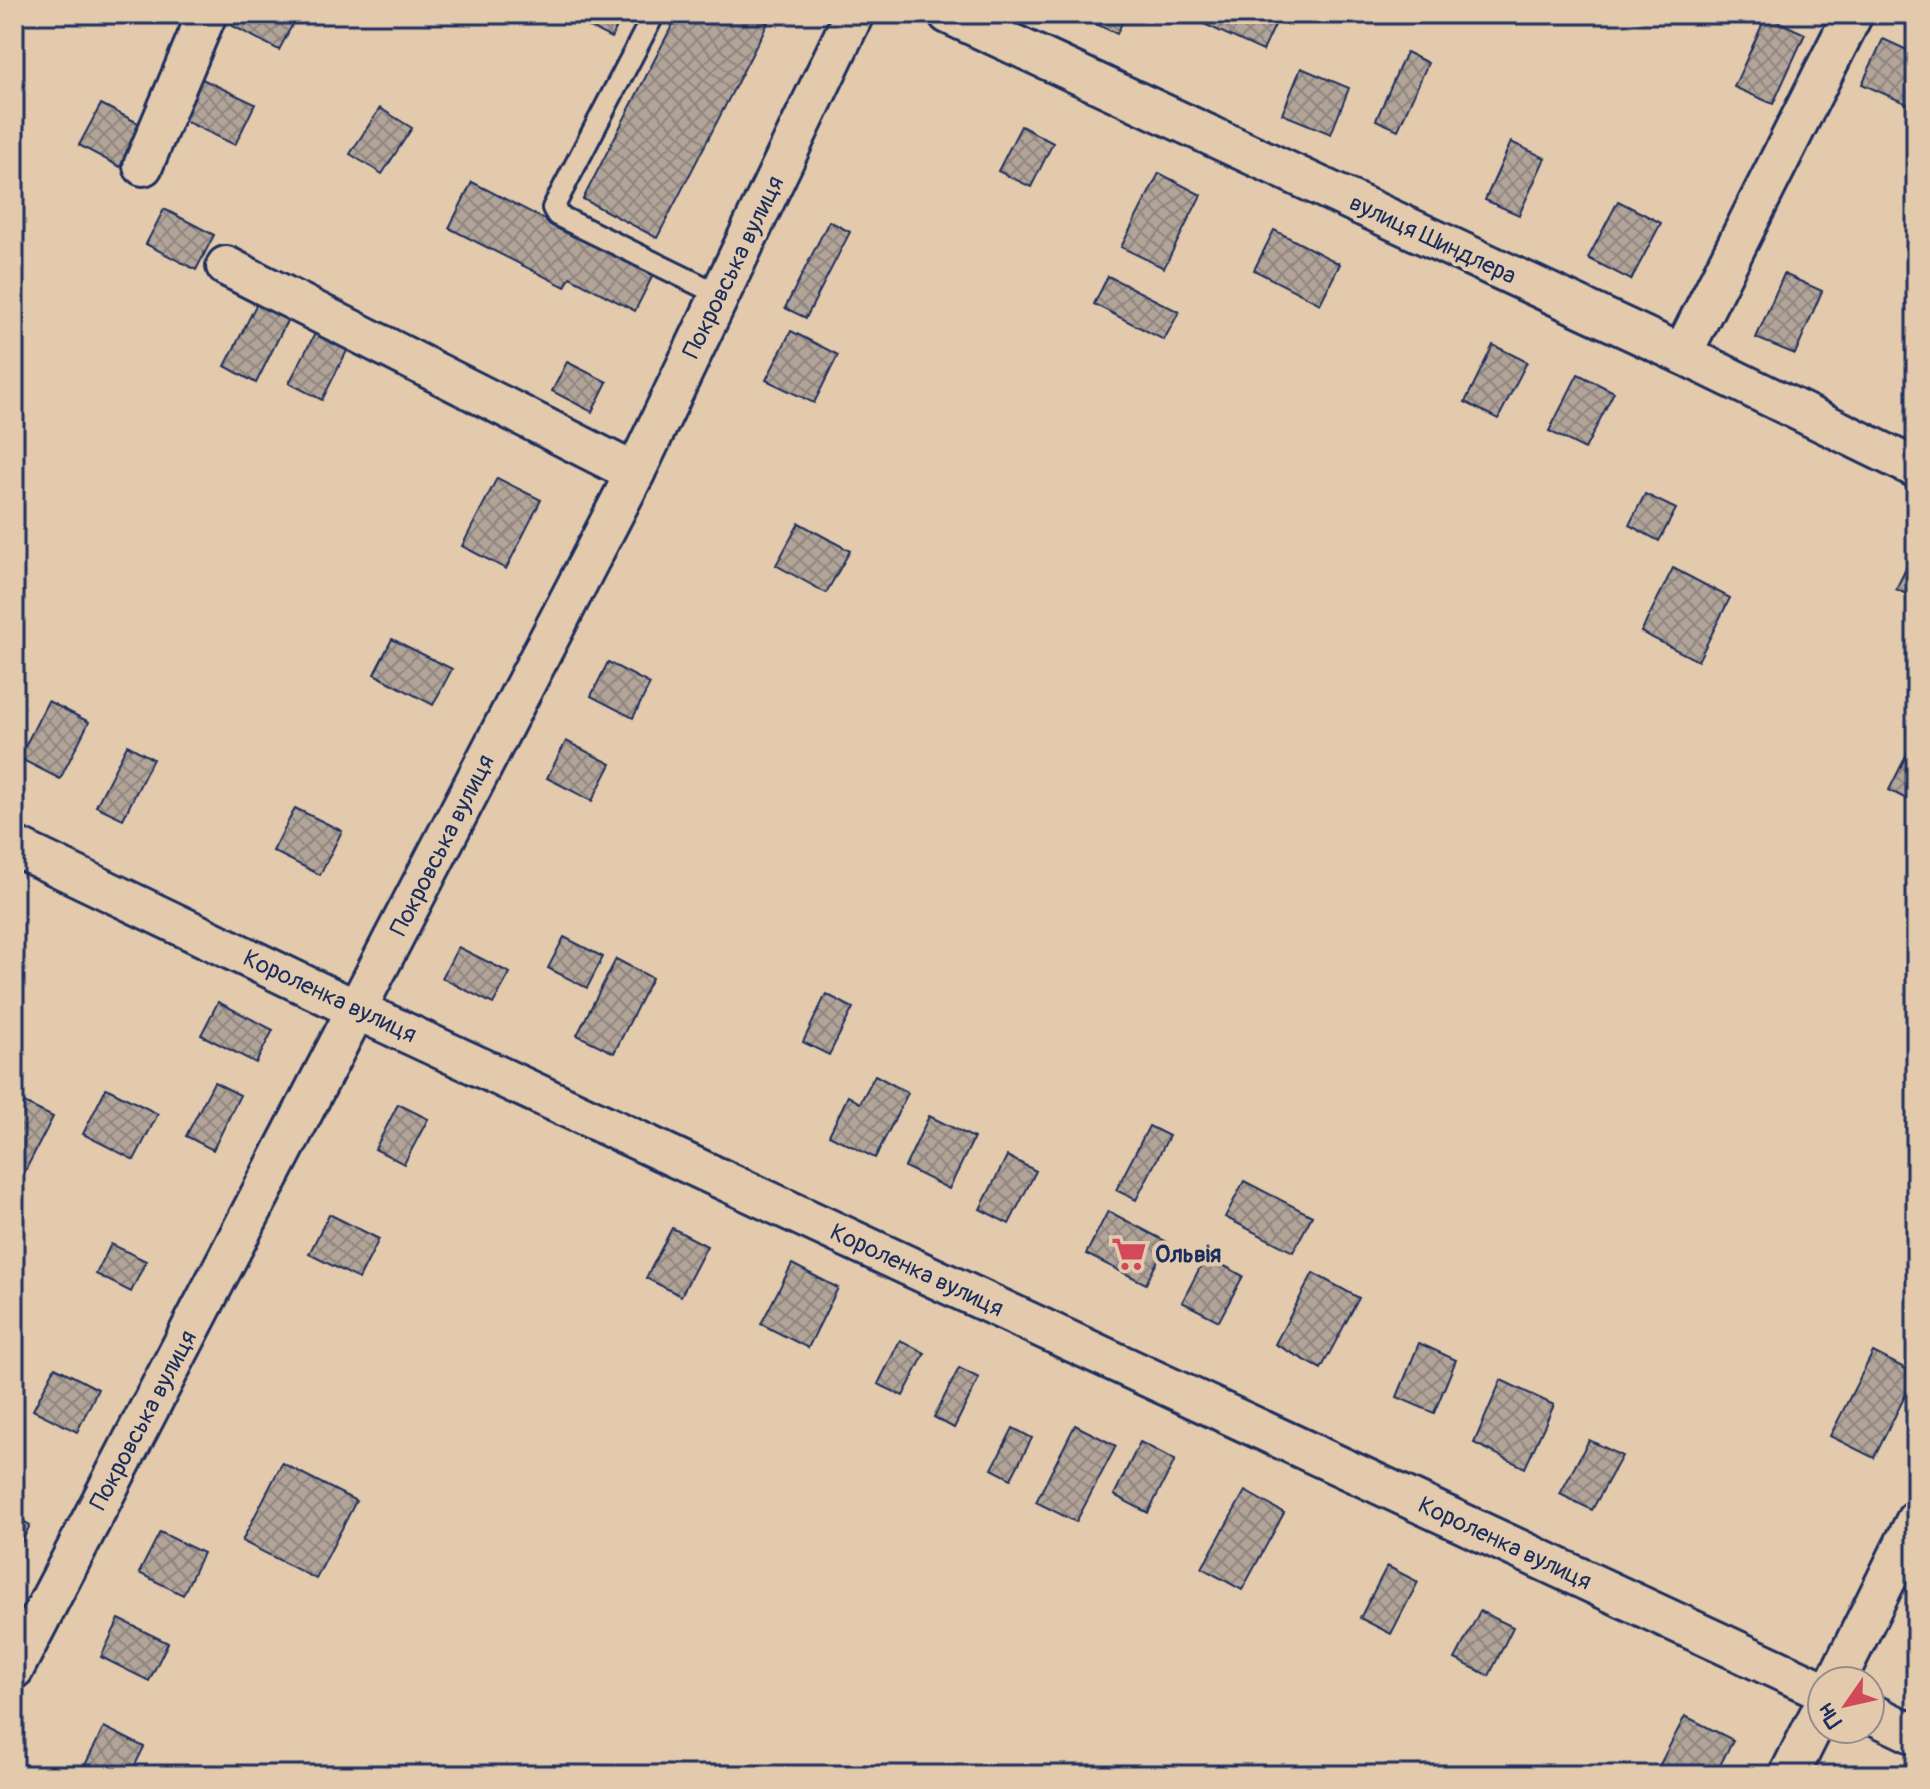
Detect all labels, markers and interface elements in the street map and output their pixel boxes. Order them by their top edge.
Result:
street label: Покровська вулиця [677,171,790,363]
street label: вулиця Шиндлера [1345,188,1521,291]
street label: Покровська вулиця [384,750,501,941]
street label: Короленка вулиця [239,944,421,1049]
street label: Короленка вулиця [826,1218,1008,1323]
supermarket icon: Ольвія [1110,1235,1148,1273]
place label: Ольвія [1155,1240,1221,1269]
street label: Покровська вулиця [84,1325,203,1515]
street label: Короленка вулиця [1414,1491,1596,1596]
north arrow [1806,1665,1886,1745]
text: Пн [1812,1698,1849,1733]

